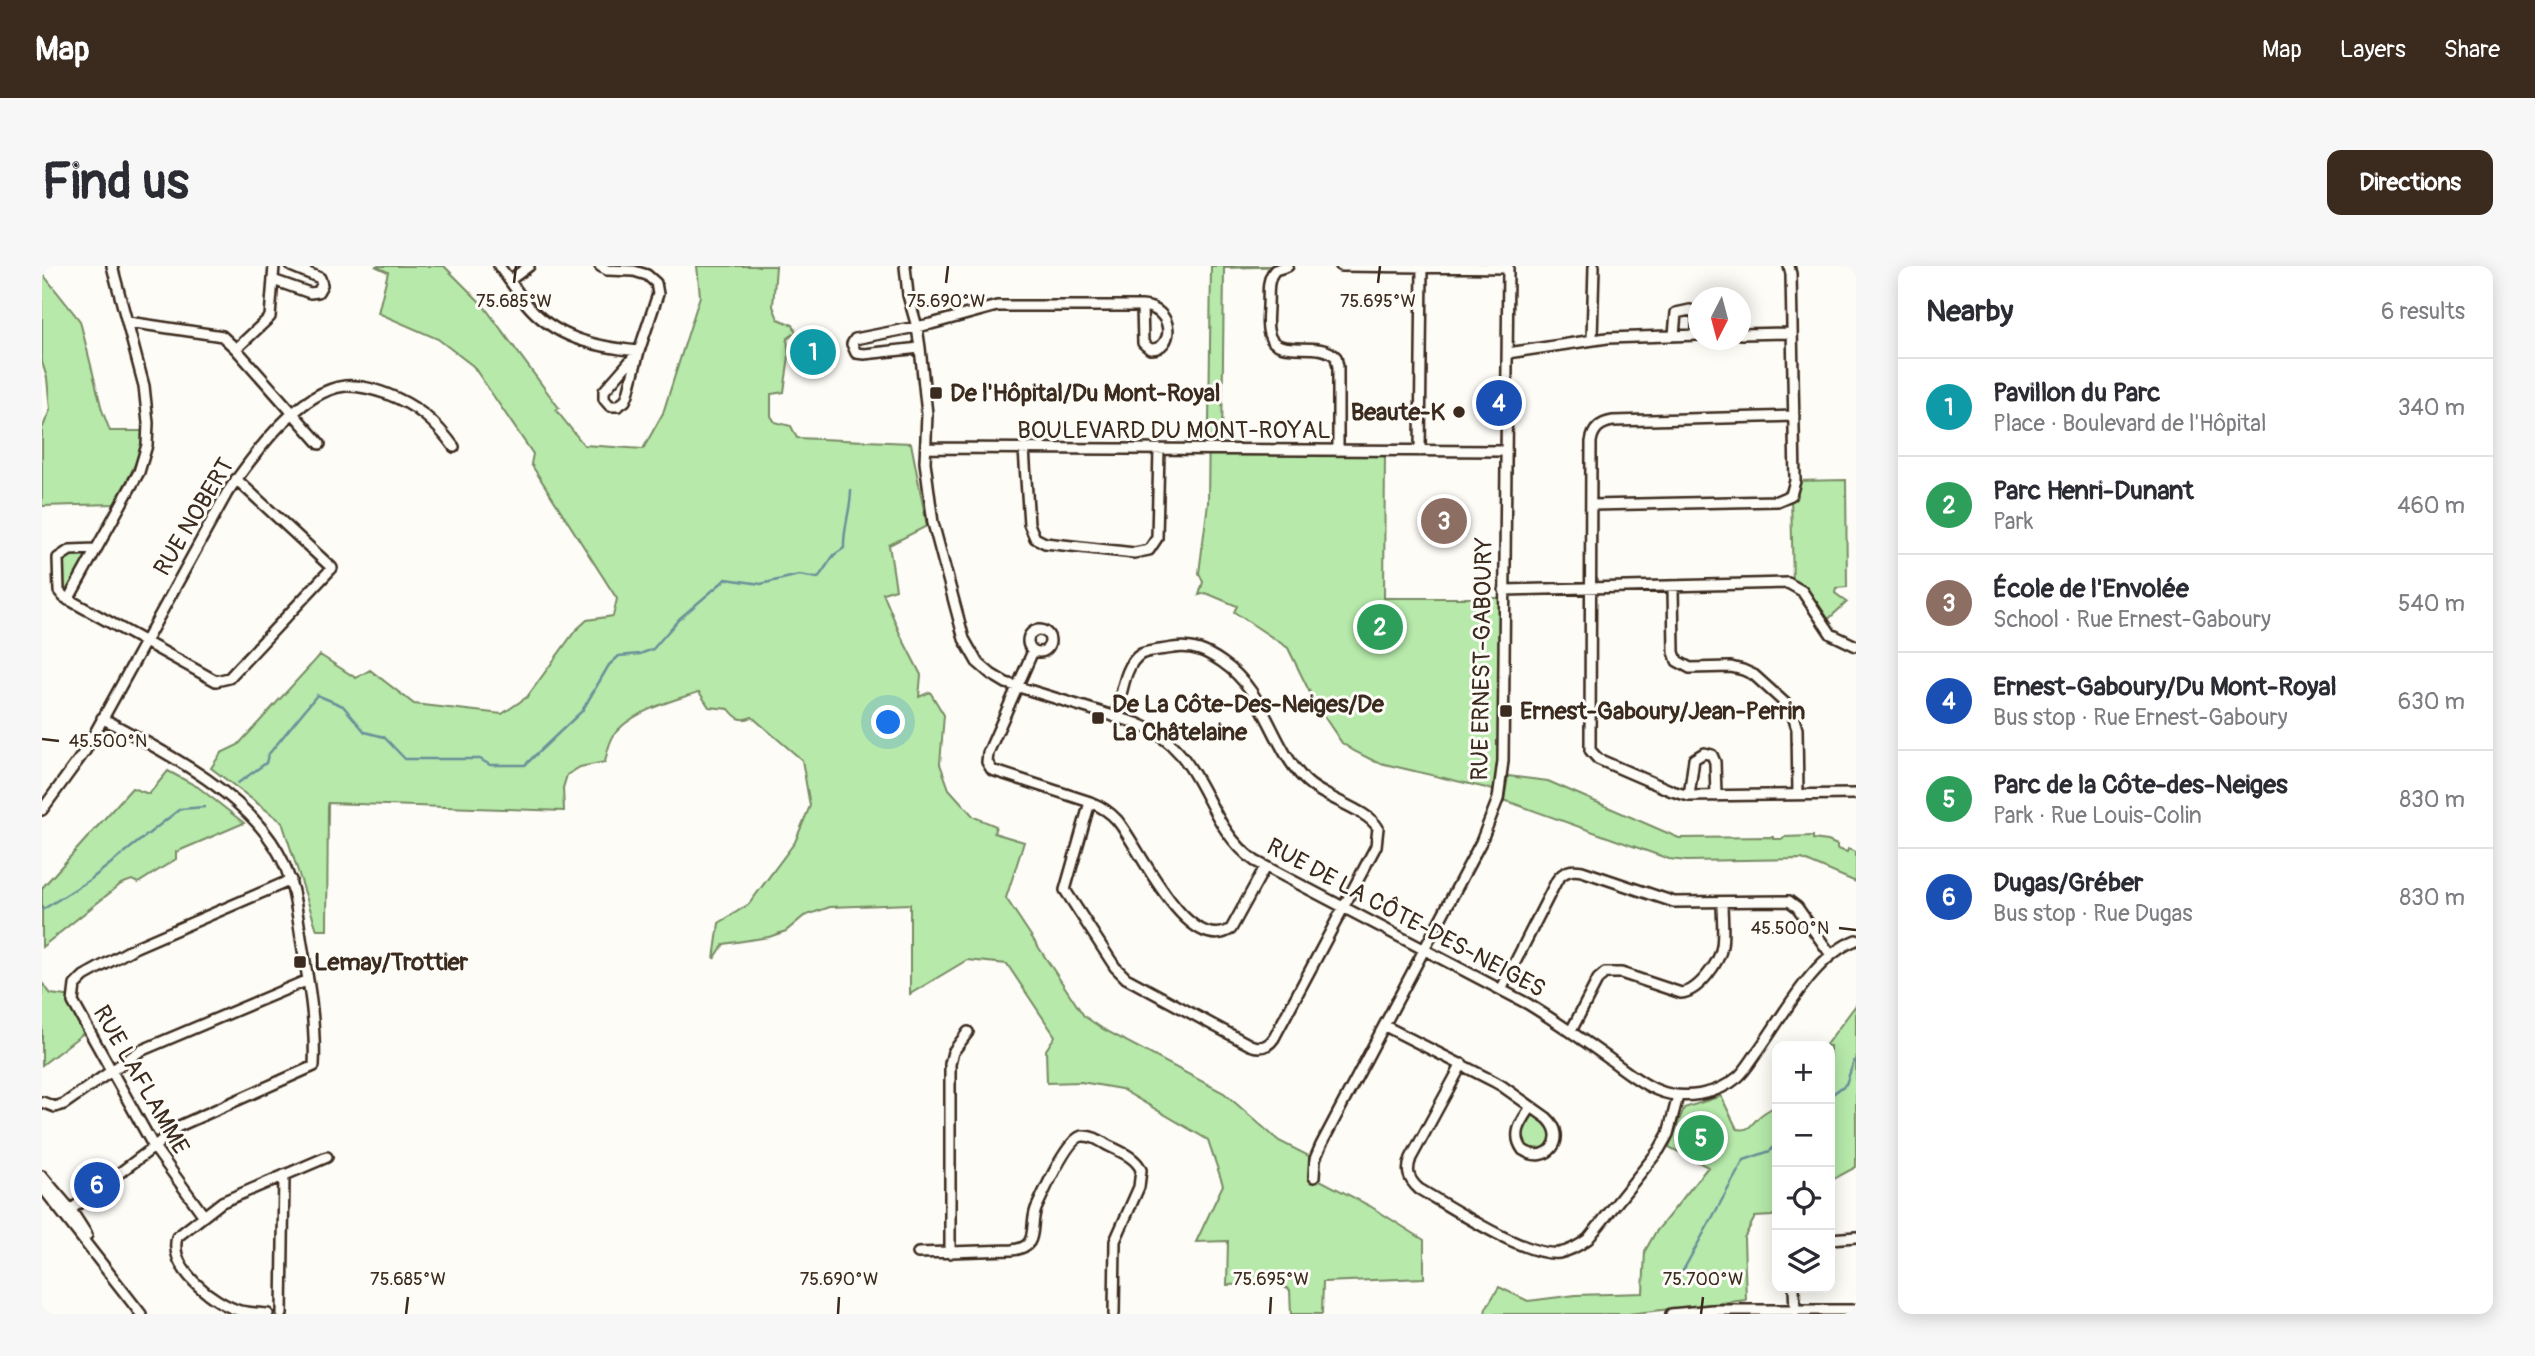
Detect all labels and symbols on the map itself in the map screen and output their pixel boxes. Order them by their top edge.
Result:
north arrow [1688,287,1751,350]
text: 75.685°W [476,290,552,313]
text: 75.690°W [907,290,985,313]
text: 75.695°W [1340,290,1416,313]
pin: 1 [790,326,836,378]
pin: 4 [1476,377,1522,429]
place label: De l'Hôpital/Du Mont-Royal [950,379,1221,408]
marker: De l'Hôpital/Du Mont-Royal [928,385,944,401]
place label: Beaute-K [1351,398,1446,427]
marker: Beaute-K [1451,404,1467,420]
street label: BOULEVARD DU MONT-ROYAL [1017,416,1331,445]
street label: RUE NOBERT [148,453,240,581]
pin: 3 [1421,495,1467,547]
street label: RUE ERNEST-GABOURY [1465,537,1499,781]
pin: 2 [1357,601,1403,653]
place label: De La Côte-Des-Neiges/De La Châtelaine [1112,690,1385,747]
place label: Ernest-Gaboury/Jean-Perrin [1520,697,1805,726]
marker: Ernest-Gaboury/Jean-Perrin [1498,703,1514,719]
your location [871,705,905,739]
marker: De La Côte-Des-Neiges/De La Châtelaine [1090,710,1106,726]
text: 45.500°N [69,730,147,753]
street label: RUE DE LA CÔTE-DES-NEIGES [1262,832,1550,1004]
text: 45.500°N [1751,917,1829,940]
place label: Lemay/Trottier [314,948,468,977]
marker: Lemay/Trottier [292,954,308,970]
street label: RUE LAFLAMME [87,1000,195,1160]
pin: 5 [1678,1112,1724,1164]
pin: 6 [74,1159,120,1211]
text: 75.685°W [370,1268,446,1291]
text: 75.690°W [800,1268,878,1291]
text: 75.695°W [1233,1268,1309,1291]
text: 75.700°W [1663,1268,1743,1291]

